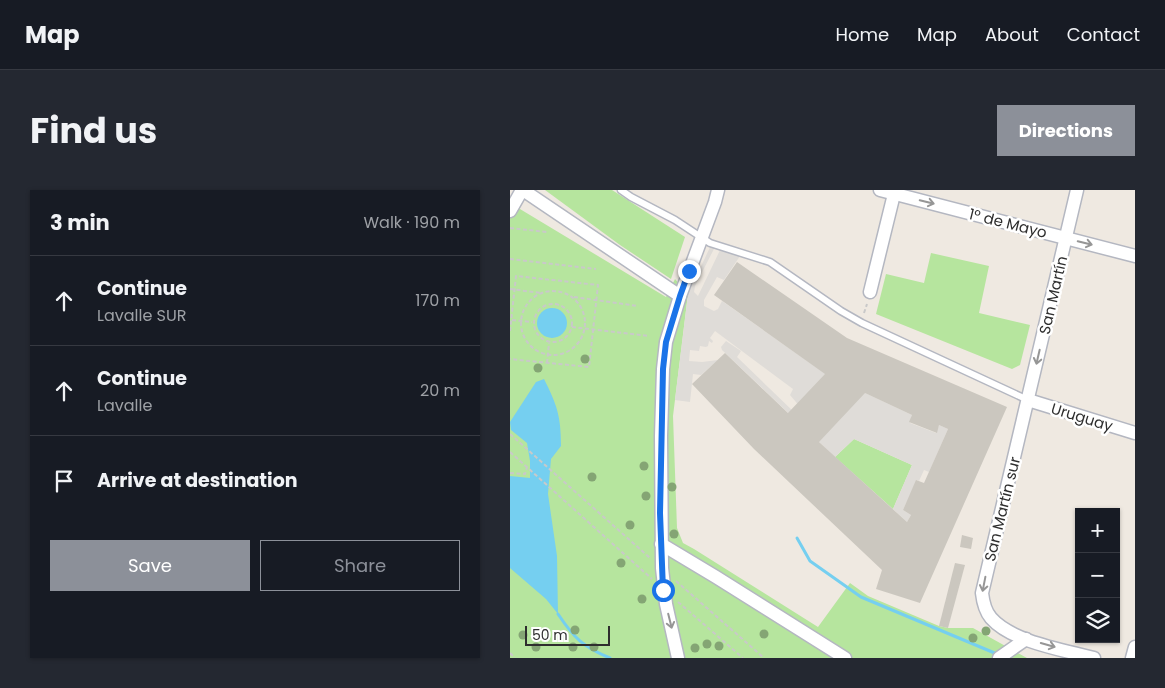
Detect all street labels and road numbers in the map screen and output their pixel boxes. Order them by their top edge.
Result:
street label: 1º de Mayo [967,203,1049,243]
street label: San Martín [1034,254,1072,336]
street label: Uruguay [1048,398,1116,437]
street label: San Martín sur [979,454,1025,563]

